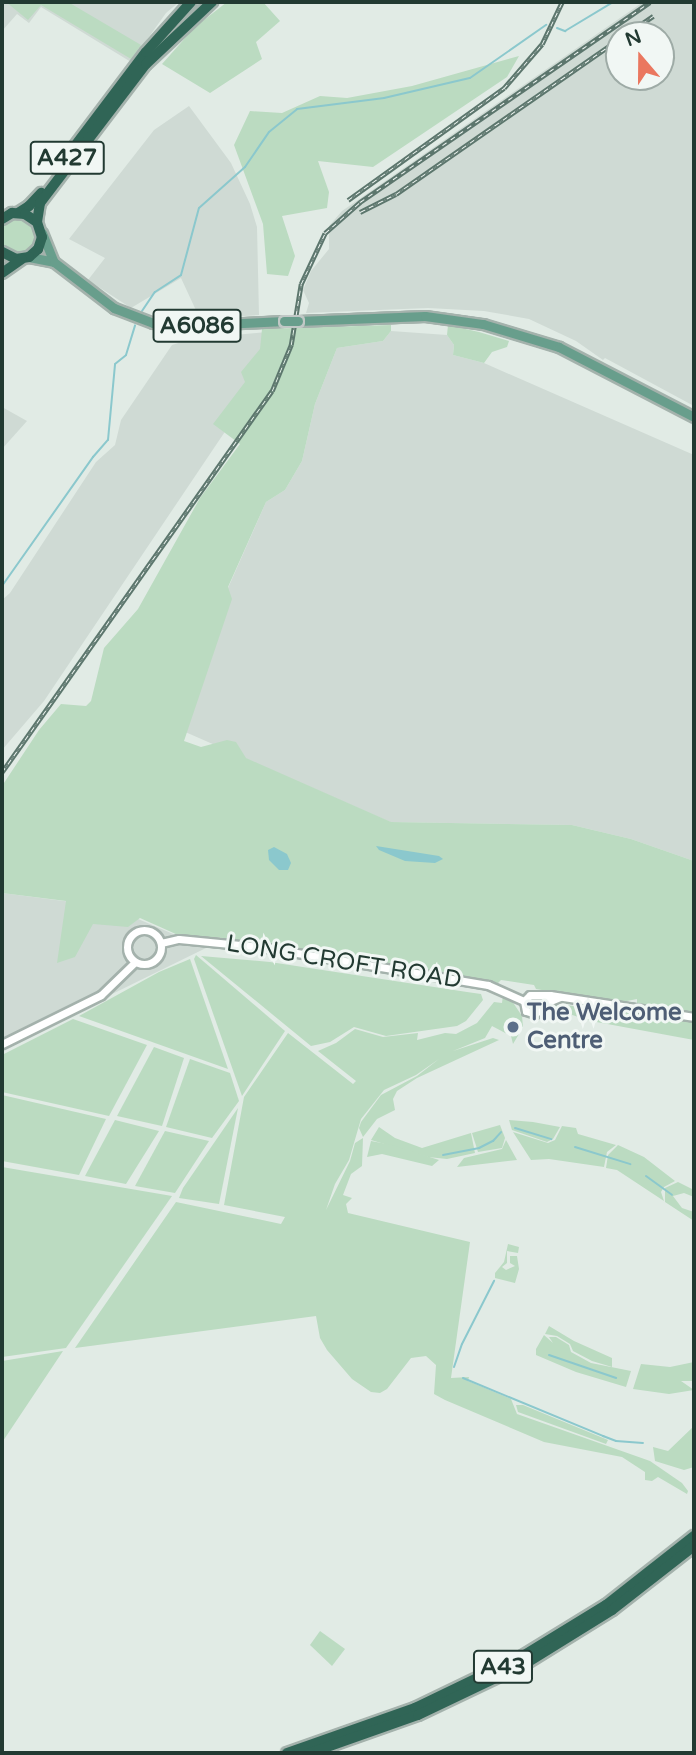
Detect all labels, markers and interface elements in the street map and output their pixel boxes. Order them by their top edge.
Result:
north arrow [605,21,675,91]
text: N [623,25,644,51]
road number: A427 [28,139,106,178]
road number: A6086 [152,306,242,346]
street label: LONG CROFT ROAD [224,929,464,995]
place label: The Welcome Centre [527,999,682,1055]
marker: The Welcome Centre [505,1019,521,1035]
road number: A43 [472,1648,534,1686]

